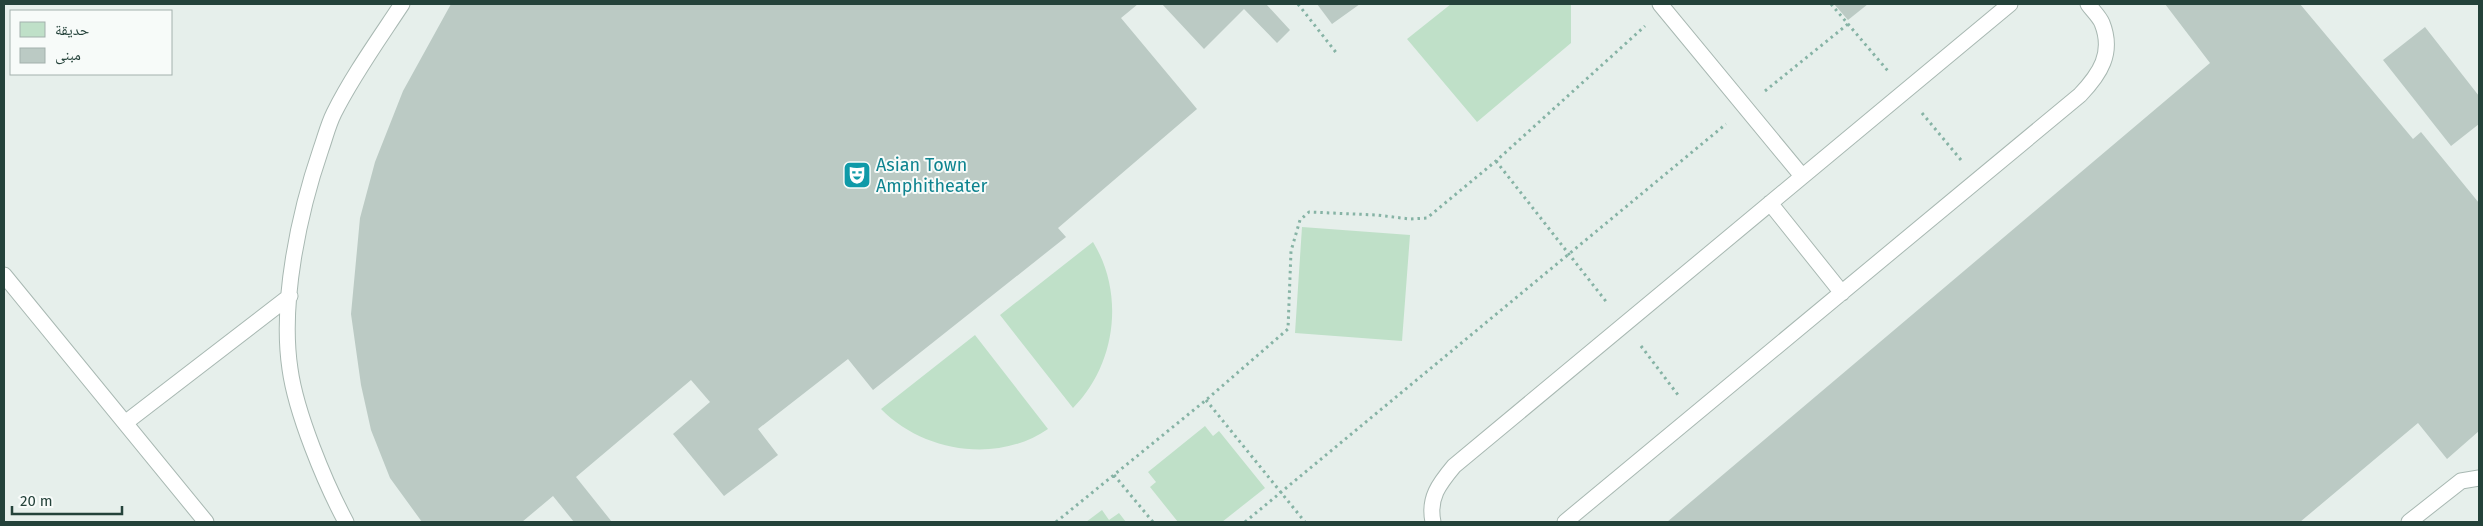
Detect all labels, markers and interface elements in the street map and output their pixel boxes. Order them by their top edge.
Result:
legend [10,10,172,75]
text: حديقة [55,21,90,39]
text: مبنى [55,46,81,65]
place label: Asian Town Amphitheater [876,154,988,197]
theatre icon: Asian Town Amphitheater [842,160,872,190]
scale bar [12,484,122,516]
text: 20 m [20,492,53,510]

